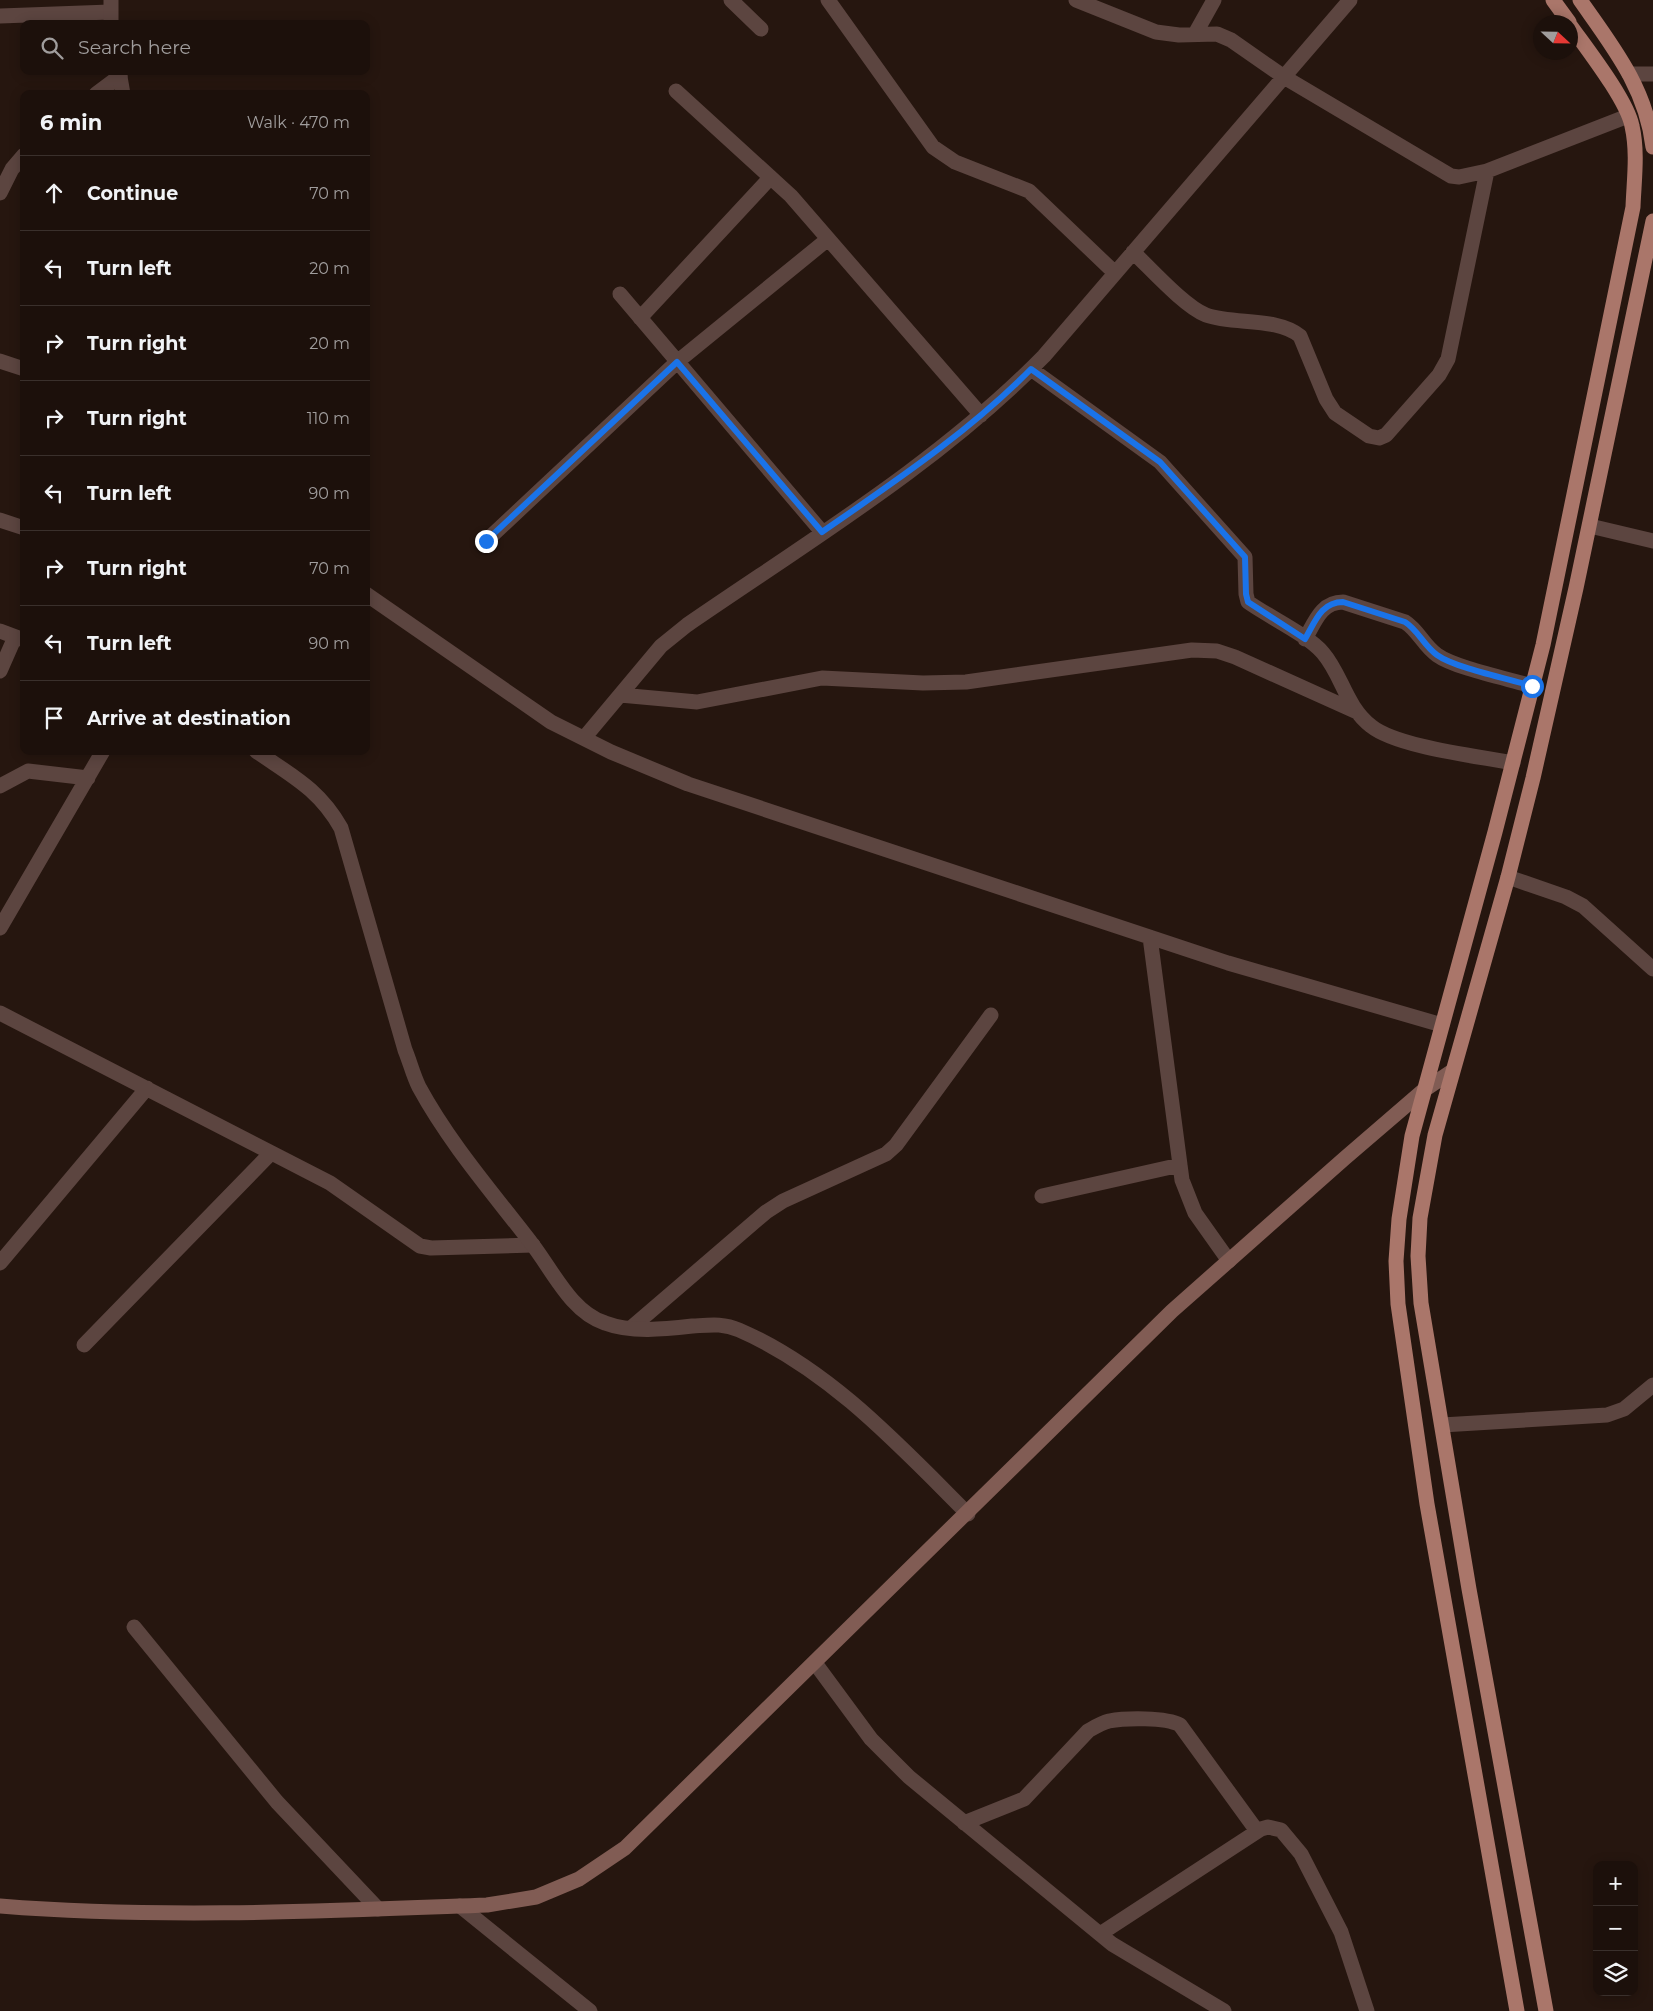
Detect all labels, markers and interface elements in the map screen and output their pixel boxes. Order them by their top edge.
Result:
north arrow [1533,15,1578,60]
search box [20,20,370,75]
icon: search [38,34,66,62]
text: Search here [78,36,191,59]
text: 6 min [40,110,102,135]
text: Walk · 470 m [247,113,350,132]
icon: ahead [40,179,68,207]
text: Continue [87,182,178,205]
text: 70 m [309,184,350,203]
icon: left [40,254,68,282]
text: Turn left [87,257,172,280]
text: 20 m [309,259,350,278]
icon: right [40,329,68,357]
text: Turn right [87,332,187,355]
text: 20 m [309,334,350,353]
icon: right [40,404,68,432]
text: Turn right [87,407,187,430]
text: 110 m [307,409,350,428]
icon: left [40,479,68,507]
text: Turn left [87,482,172,505]
text: 90 m [308,484,350,503]
route end [475,530,498,553]
icon: right [40,554,68,582]
text: Turn right [87,557,187,580]
text: 70 m [309,559,350,578]
icon: left [40,629,68,657]
text: Turn left [87,632,172,655]
text: 90 m [308,634,350,653]
route start [1521,675,1544,698]
icon: arrive [40,704,68,732]
text: Arrive at destination [87,707,291,730]
map controls [1593,1861,1638,1996]
button: + [1593,1861,1638,1906]
button: − [1593,1906,1638,1951]
button: layers [1593,1951,1638,1996]

